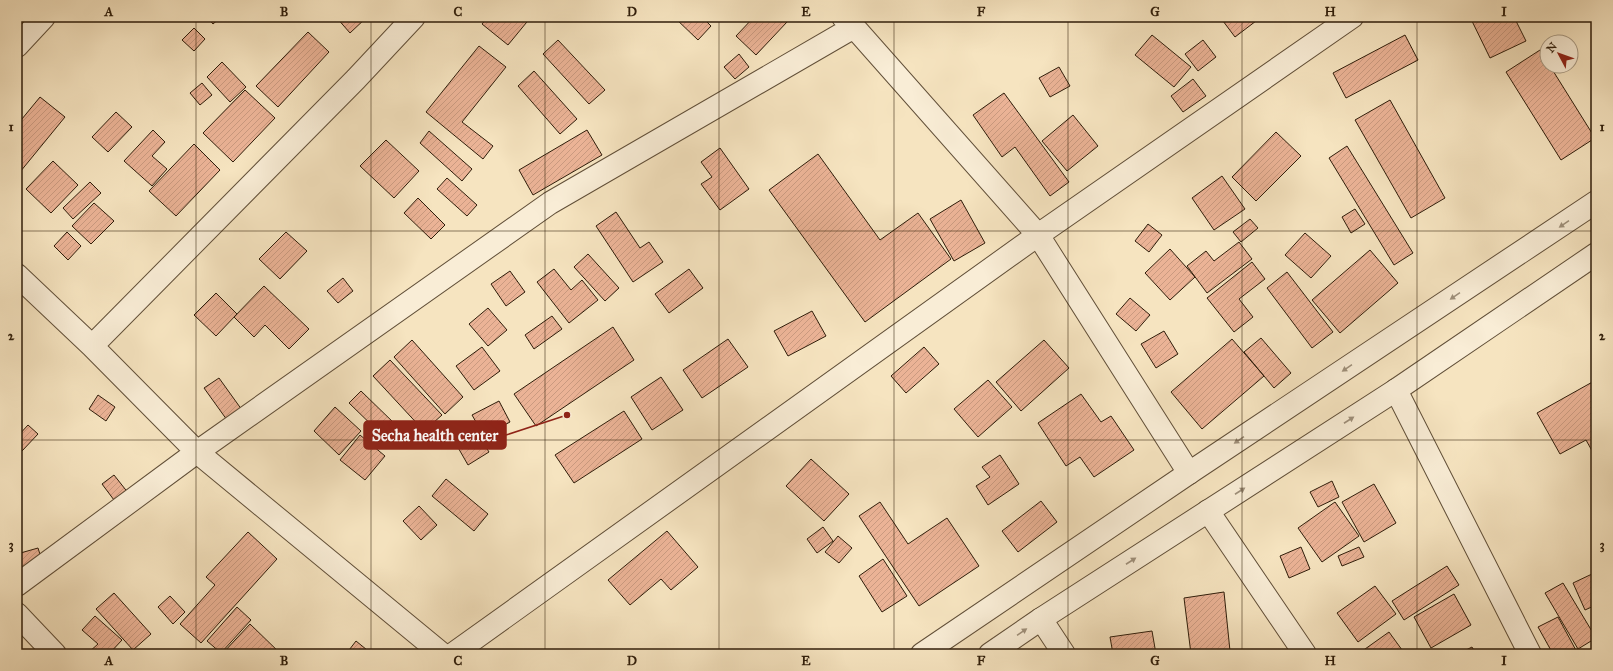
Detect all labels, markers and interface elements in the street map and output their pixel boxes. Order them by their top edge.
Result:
text: A [104,4,114,20]
text: B [280,4,289,20]
text: C [454,4,463,20]
text: D [627,4,637,20]
text: E [801,4,811,20]
text: F [977,4,986,20]
text: G [1150,4,1160,20]
text: H [1324,4,1336,20]
text: I [1501,4,1507,20]
north arrow [1539,34,1579,74]
text: N [1544,39,1560,56]
text: 1 [8,119,14,135]
text: 1 [1599,119,1605,135]
one-way arrow [1558,220,1569,228]
one-way arrow [1450,292,1461,300]
text: 2 [8,328,15,344]
text: 2 [1599,328,1606,344]
one-way arrow [1342,364,1352,372]
one-way arrow [1344,417,1355,424]
callout: Secha health center [364,421,506,449]
text: Secha health center [372,426,499,445]
one-way arrow [1234,436,1244,444]
one-way arrow [1234,487,1246,494]
text: 3 [8,537,14,553]
text: 3 [1599,537,1605,553]
one-way arrow [1126,557,1136,565]
one-way arrow [1017,628,1027,636]
text: A [104,653,114,669]
text: B [280,653,289,669]
text: C [454,653,463,669]
text: D [627,653,637,669]
text: E [801,653,811,669]
text: F [977,653,986,669]
text: G [1150,653,1160,669]
text: H [1324,653,1336,669]
text: I [1501,653,1507,669]

